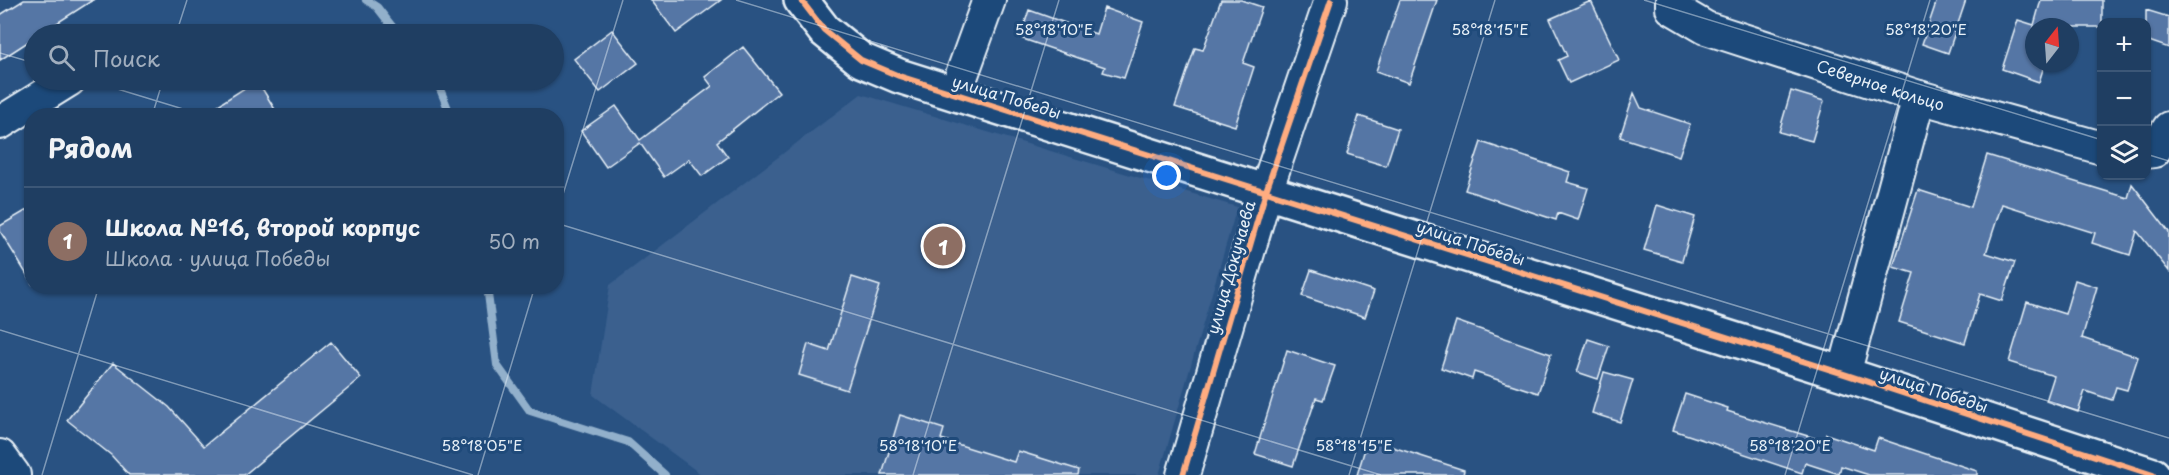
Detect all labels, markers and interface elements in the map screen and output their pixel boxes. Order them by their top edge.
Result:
text: 58°18'10"E [1015,17,1093,40]
text: 58°18'15"E [1451,17,1529,40]
text: 58°18'20"E [1885,17,1967,40]
north arrow [2025,18,2079,72]
map controls [2097,18,2151,180]
button: + [2097,18,2151,72]
search box [24,24,564,90]
icon: search [45,41,78,74]
text: Поиск [93,41,160,74]
street label: Северное кольцо [1814,53,1948,116]
street label: улица Победы [950,68,1064,124]
button: − [2097,72,2151,126]
button: layers [2097,126,2151,180]
text: Рядом [48,128,133,167]
your location [1152,161,1181,190]
street label: улица Докучаева [1199,197,1261,337]
text: Школа №16, второй корпус [105,210,420,243]
street label: улица Победы [1414,213,1528,271]
pin: 1 [924,224,962,268]
text: 1 [63,226,72,256]
text: 50 m [488,226,540,256]
text: Школа · улица Победы [105,243,330,273]
street label: улица Победы [1877,360,1991,418]
text: 58°18'05"E [442,433,522,456]
text: 58°18'10"E [879,433,957,456]
text: 58°18'15"E [1315,433,1393,456]
text: 58°18'20"E [1749,433,1831,456]

